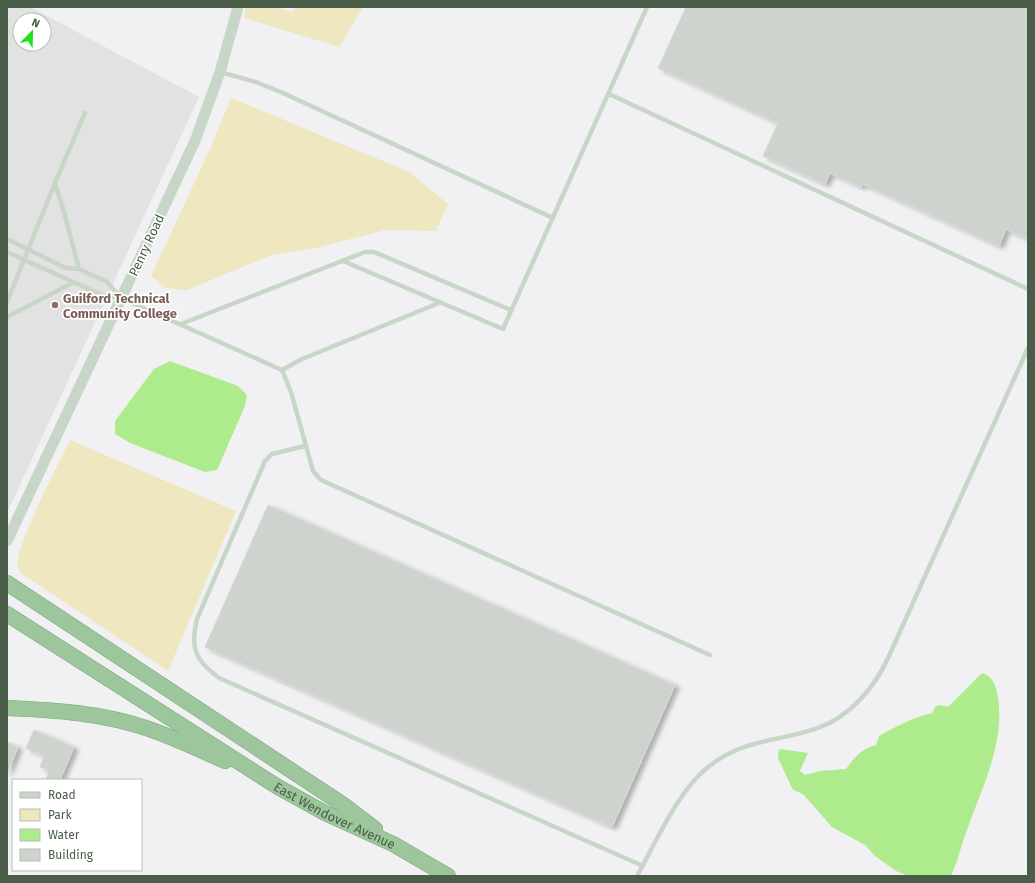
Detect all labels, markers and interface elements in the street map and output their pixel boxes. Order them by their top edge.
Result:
north arrow [12,12,52,52]
text: N [30,16,42,31]
street label: Penry Road [126,212,167,279]
place label: Guilford Technical Community College [63,291,177,321]
marker: Guilford Technical Community College [50,300,60,310]
legend [12,779,142,871]
street label: East Wendover Avenue [271,779,398,852]
text: Road [48,788,76,802]
text: Park [48,808,72,822]
text: Water [48,828,80,842]
text: Building [48,848,94,862]

